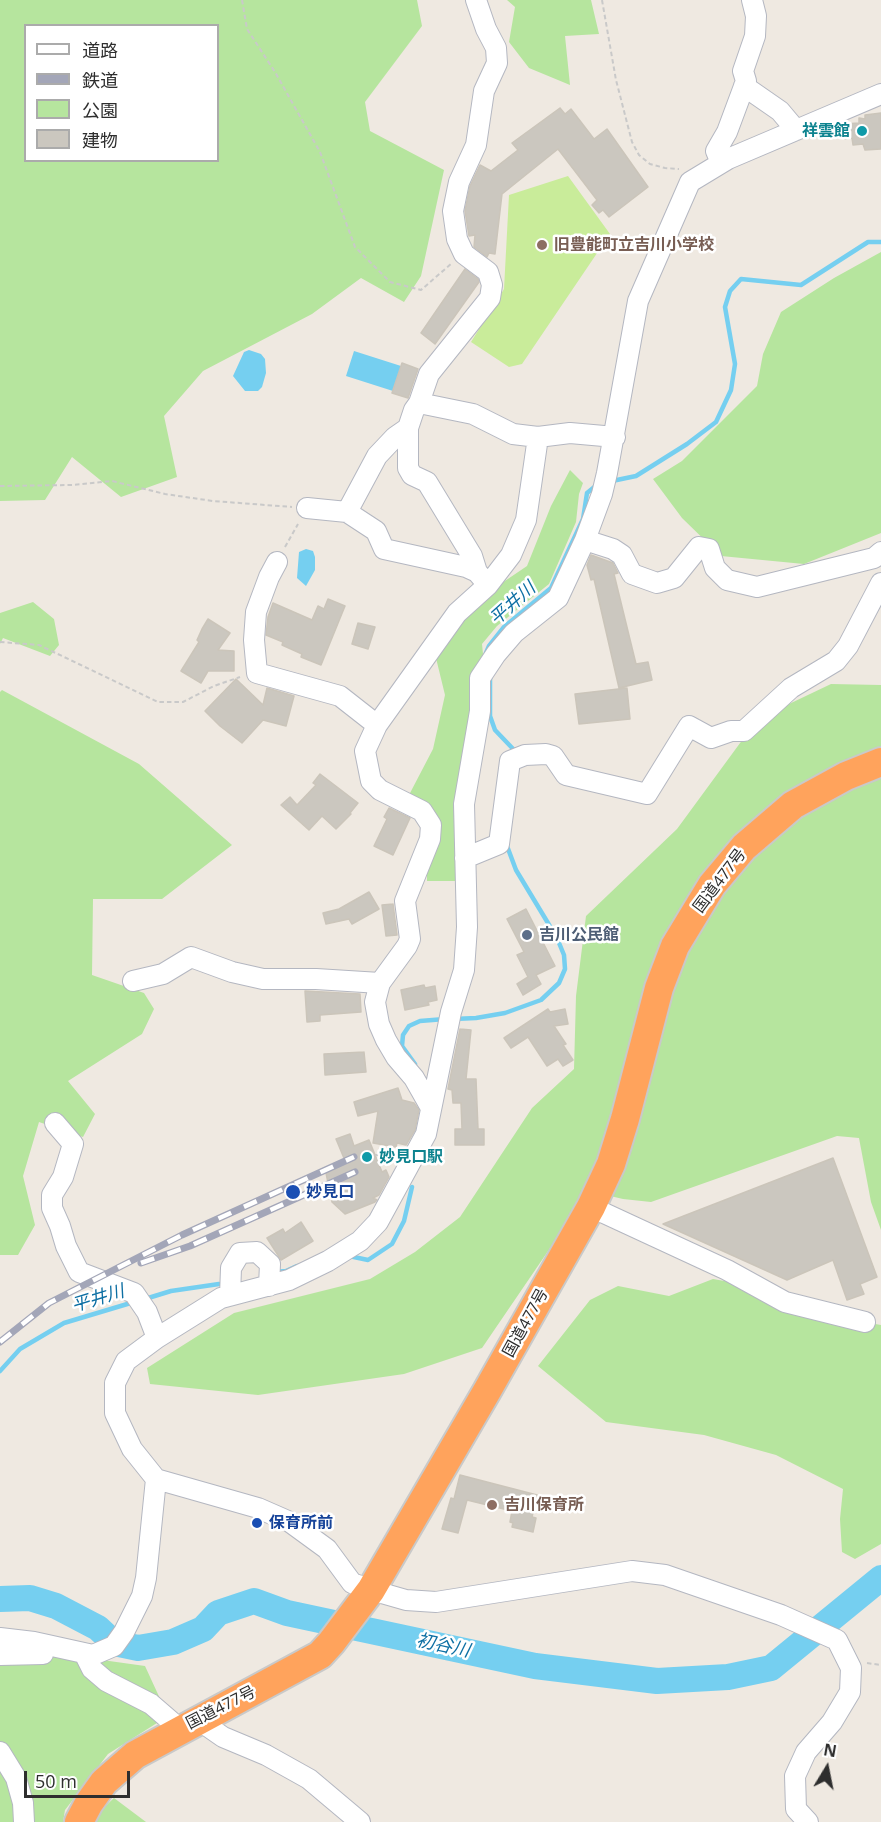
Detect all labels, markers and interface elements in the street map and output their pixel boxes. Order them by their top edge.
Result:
legend [24,24,219,162]
text: 道路 [82,38,118,62]
text: 鉄道 [82,68,118,92]
text: 公園 [82,98,118,122]
place label: 祥雲館 [802,121,850,141]
marker: 祥雲館 [855,124,869,138]
text: 建物 [82,128,118,152]
place label: 旧豊能町立吉川小学校 [554,235,714,255]
marker: 旧豊能町立吉川小学校 [535,238,549,252]
water label: 平井川 [486,578,540,630]
street label: 国道477号 [690,845,750,917]
place label: 吉川公民館 [539,925,619,945]
marker: 吉川公民館 [520,928,534,942]
place label: 妙見口駅 [379,1147,443,1167]
marker: 妙見口駅 [360,1150,374,1164]
place label: 妙見口 [306,1182,354,1202]
marker: 妙見口 [284,1183,302,1201]
water label: 平井川 [69,1281,127,1317]
street label: 国道477号 [499,1285,553,1361]
place label: 吉川保育所 [504,1495,584,1515]
marker: 吉川保育所 [485,1498,499,1512]
place label: 保育所前 [269,1513,333,1533]
marker: 保育所前 [250,1516,264,1530]
water label: 初谷川 [414,1630,472,1662]
street label: 国道477号 [183,1682,259,1734]
north arrow [797,1738,857,1798]
text: N [822,1738,838,1762]
scale bar [27,1759,134,1797]
text: 50 m [35,1769,77,1793]

